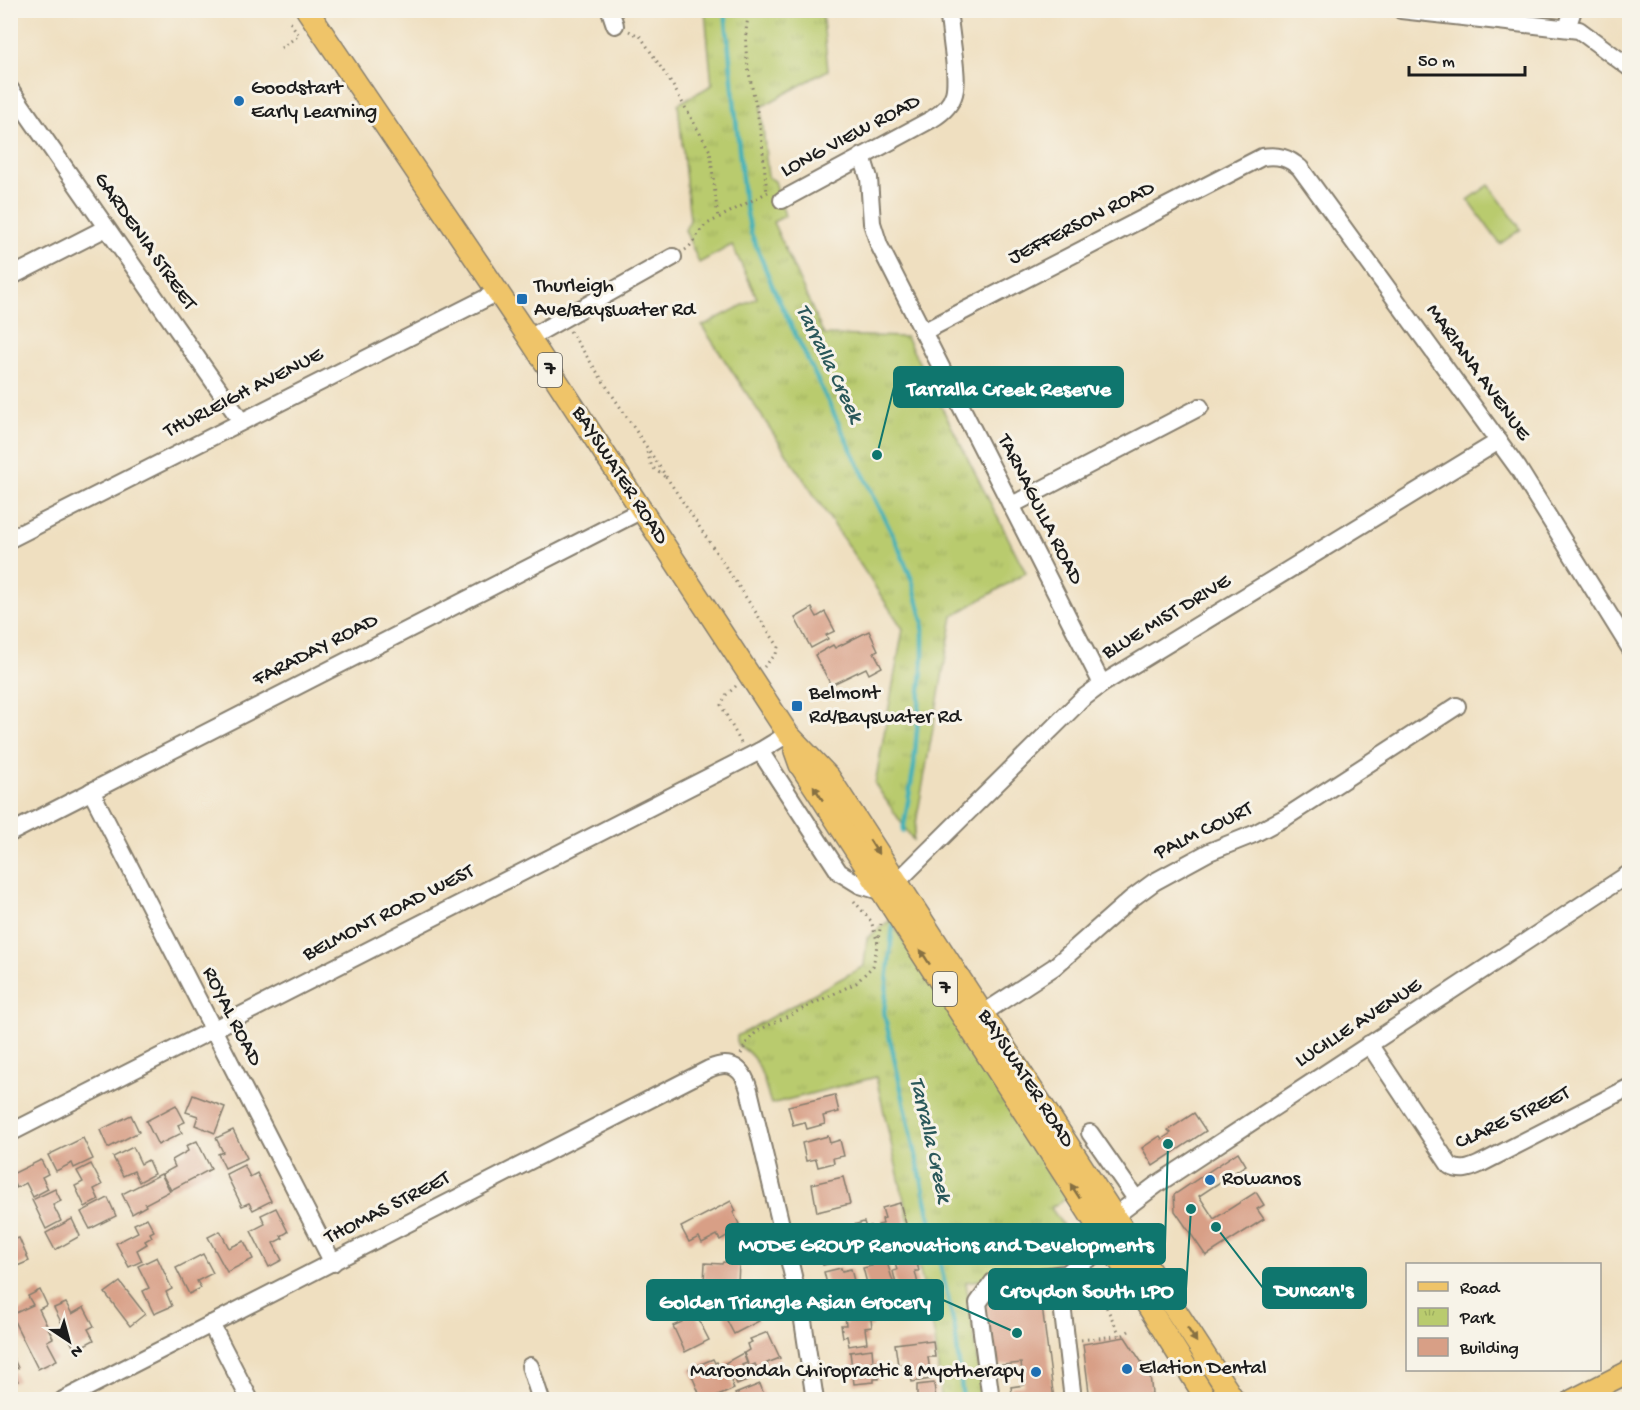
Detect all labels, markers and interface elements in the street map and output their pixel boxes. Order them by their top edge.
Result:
scale bar [1409,39,1524,77]
text: 50 m [1418,52,1455,73]
place label: Goodstart Early Learning [251,77,377,126]
street label: LONG VIEW ROAD [777,90,925,184]
marker: Goodstart Early Learning [232,94,246,108]
street label: GARDENIA STREET [87,168,201,317]
street label: JEFFERSON ROAD [1005,176,1159,272]
place label: Thurleigh Ave/Bayswater Rd [533,275,697,324]
marker: Thurleigh Ave/Bayswater Rd [515,292,529,306]
street label: MARIANA AVENUE [1419,300,1535,447]
water label: Tarralla Creek [788,301,869,429]
street label: THURLEIGH AVENUE [159,343,329,445]
road number: 7 [538,353,562,387]
callout: Tarralla Creek Reserve [894,367,1123,407]
text: Tarralla Creek Reserve [905,378,1112,404]
street label: BAYSWATER ROAD [564,401,673,550]
street label: TARNAGULLA ROAD [990,430,1088,590]
street label: BLUE MIST DRIVE [1097,569,1237,667]
street label: FARADAY ROAD [248,609,383,694]
place label: Belmont Rd/Bayswater Rd [808,682,963,731]
marker: Belmont Rd/Bayswater Rd [790,699,804,713]
one-way arrow [813,785,824,801]
street label: PALM COURT [1150,797,1258,867]
one-way arrow [868,838,880,854]
street label: BELMONT ROAD WEST [298,860,480,968]
one-way arrow [919,948,930,965]
street label: ROYAL ROAD [195,963,267,1071]
road number: 7 [933,972,957,1006]
street label: LUCILLE AVENUE [1291,973,1428,1074]
street label: BAYSWATER ROAD [970,1004,1079,1153]
water label: Tarralla Creek [902,1075,957,1207]
street label: CLARE STREET [1452,1081,1575,1156]
street label: THOMAS STREET [320,1166,456,1252]
place label: Rowanos [1222,1168,1302,1193]
marker: Rowanos [1203,1173,1217,1187]
one-way arrow [1070,1183,1081,1199]
callout: MODE GROUP Renovations and Developments [726,1224,1165,1264]
text: MODE GROUP Renovations and Developments [738,1234,1155,1260]
legend [1406,1263,1601,1371]
callout: Duncan's [1263,1268,1366,1308]
callout: Croydon South LPO [989,1269,1186,1309]
text: Duncan's [1273,1279,1355,1305]
text: Road [1460,1279,1501,1300]
callout: Golden Triangle Asian Grocery [647,1280,943,1320]
text: Croydon South LPO [999,1280,1174,1306]
text: Golden Triangle Asian Grocery [659,1291,931,1317]
text: Park [1459,1309,1496,1330]
north arrow [39,1311,99,1371]
one-way arrow [1187,1327,1198,1343]
text: Building [1459,1339,1519,1360]
text: N [66,1340,86,1361]
place label: Elation Dental [1139,1357,1267,1382]
place label: Maroondah Chiropractic & Myotherapy [690,1360,1024,1385]
marker: Elation Dental [1120,1362,1134,1376]
marker: Maroondah Chiropractic & Myotherapy [1029,1365,1043,1379]

